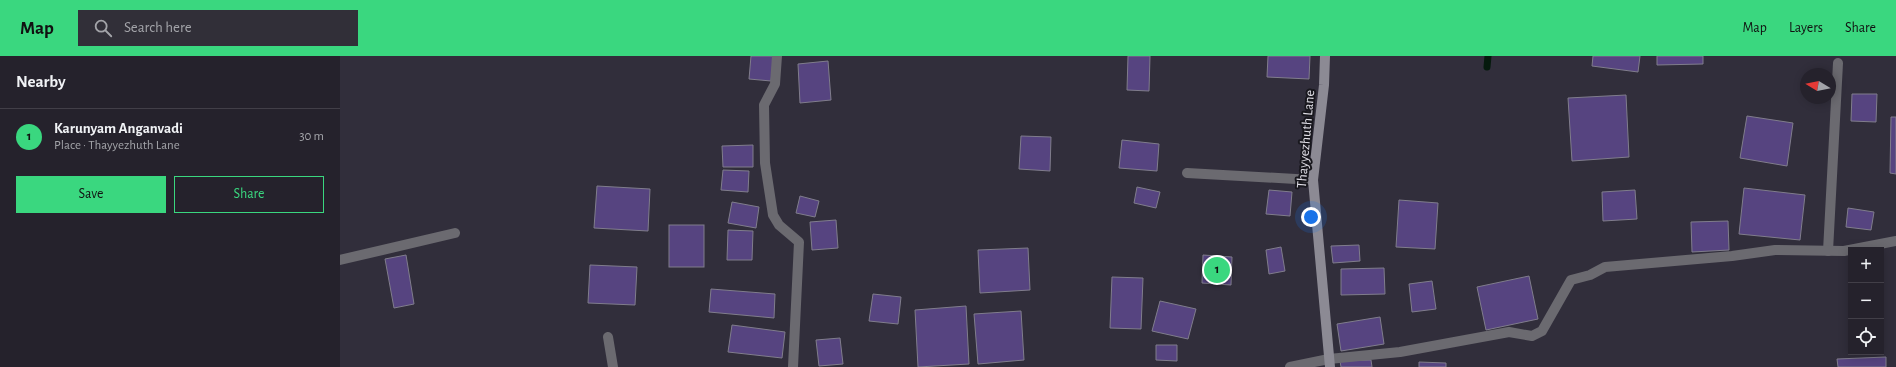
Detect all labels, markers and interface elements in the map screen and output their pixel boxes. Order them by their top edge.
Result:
search box [78,10,358,46]
icon: search [92,17,114,39]
text: Map [20,19,54,38]
text: Search here [124,20,192,35]
text: Map [1742,21,1767,35]
text: Layers [1789,21,1823,35]
text: Share [1845,21,1876,35]
north arrow [1800,68,1836,104]
text: Nearby [16,73,66,90]
street label: Thayyezhuth Lane [1295,89,1317,189]
text: Karunyam Anganvadi [54,121,183,136]
text: 1 [27,130,31,143]
text: 30 m [299,130,324,143]
text: Place · Thayyezhuth Lane [54,139,180,152]
button: Save [16,176,166,213]
button: Share [174,176,324,213]
your location [1301,207,1321,227]
map controls [1848,247,1884,355]
button: + [1848,247,1884,283]
pin: 1 [1204,255,1230,285]
button: − [1848,283,1884,319]
button: locate [1848,319,1884,355]

